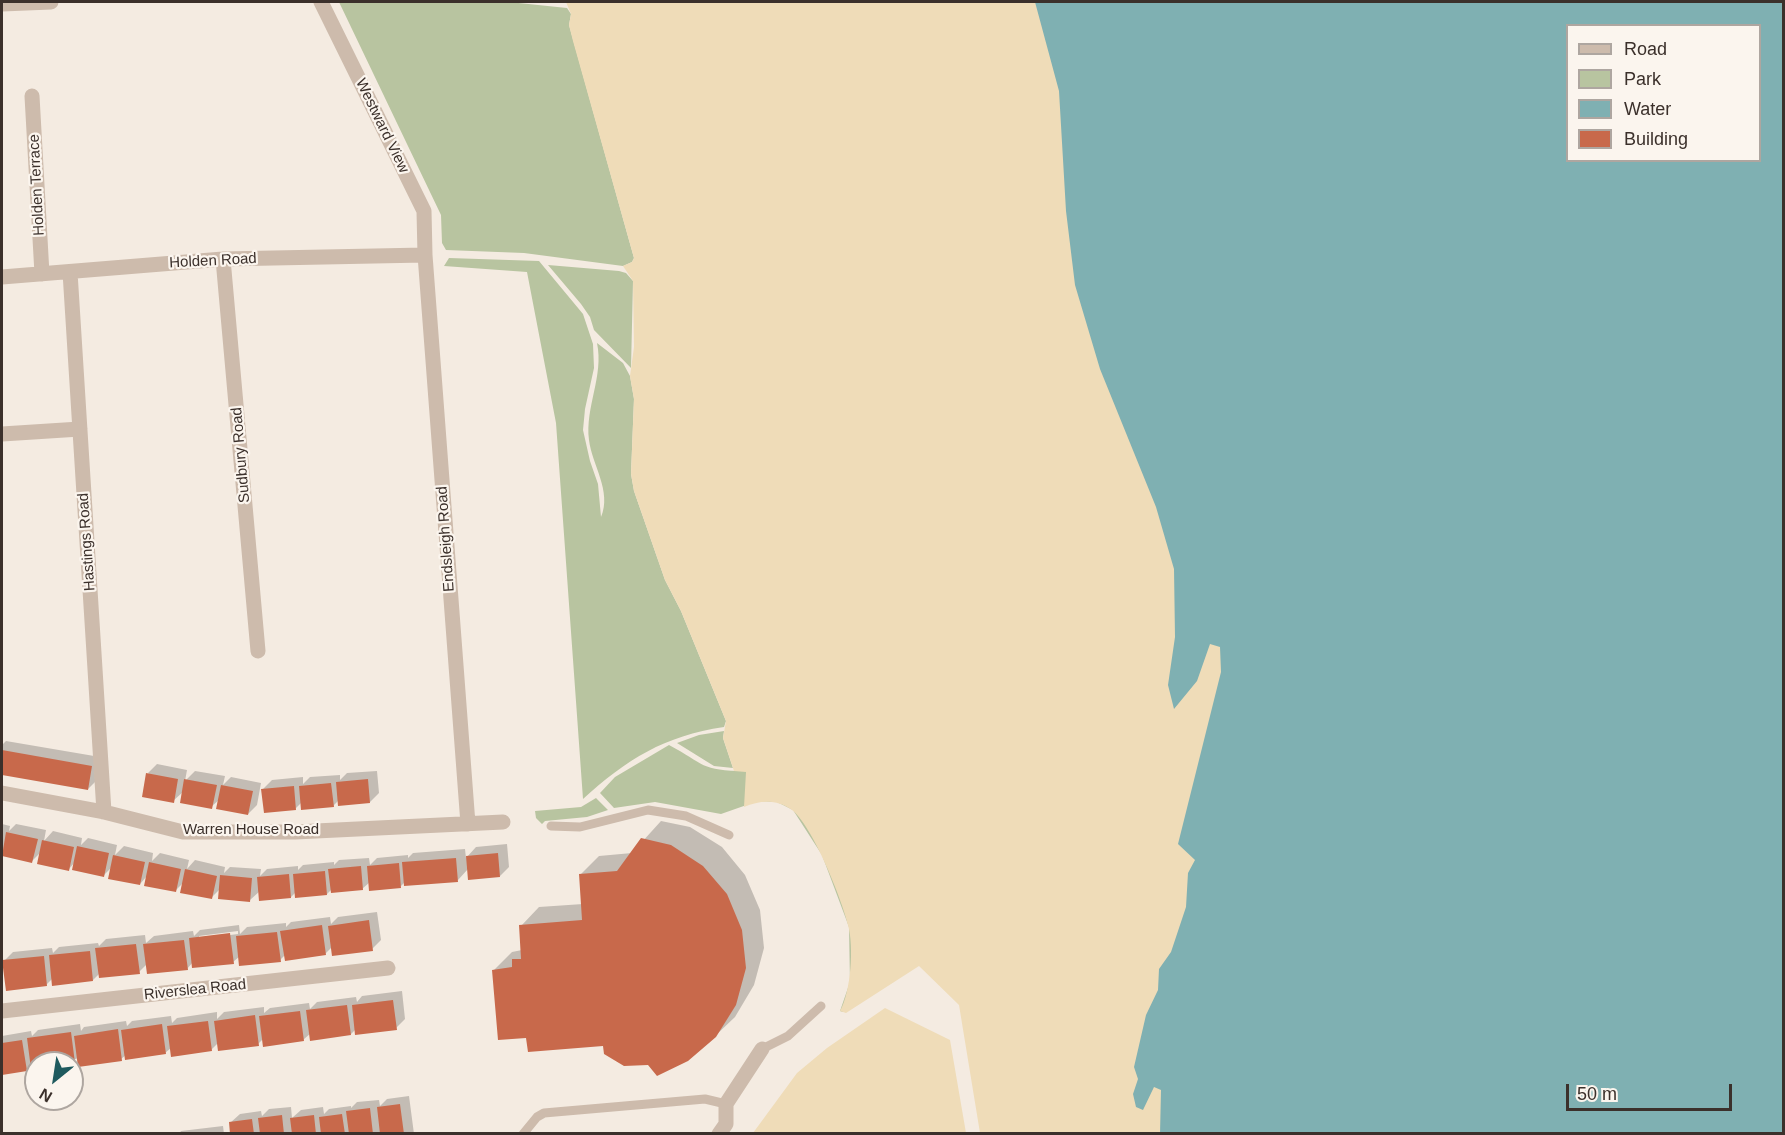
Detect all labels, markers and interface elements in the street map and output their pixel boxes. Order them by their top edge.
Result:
legend [1566,24,1761,162]
text: Road [1624,39,1667,59]
text: Park [1624,69,1661,89]
street label: Westward View [351,76,413,176]
text: Water [1624,99,1671,119]
text: Building [1624,129,1688,149]
street label: Holden Terrace [25,134,49,236]
street label: Holden Road [169,250,257,272]
street label: Sudbury Road [228,406,254,504]
street label: Endsleigh Road [433,486,459,592]
street label: Hastings Road [75,492,99,592]
street label: Warren House Road [183,821,319,839]
street label: Riverslea Road [143,976,247,1004]
north arrow [24,1051,84,1111]
scale bar [1569,1072,1736,1110]
text: 50 m [1577,1084,1617,1104]
text: N [36,1085,55,1106]

